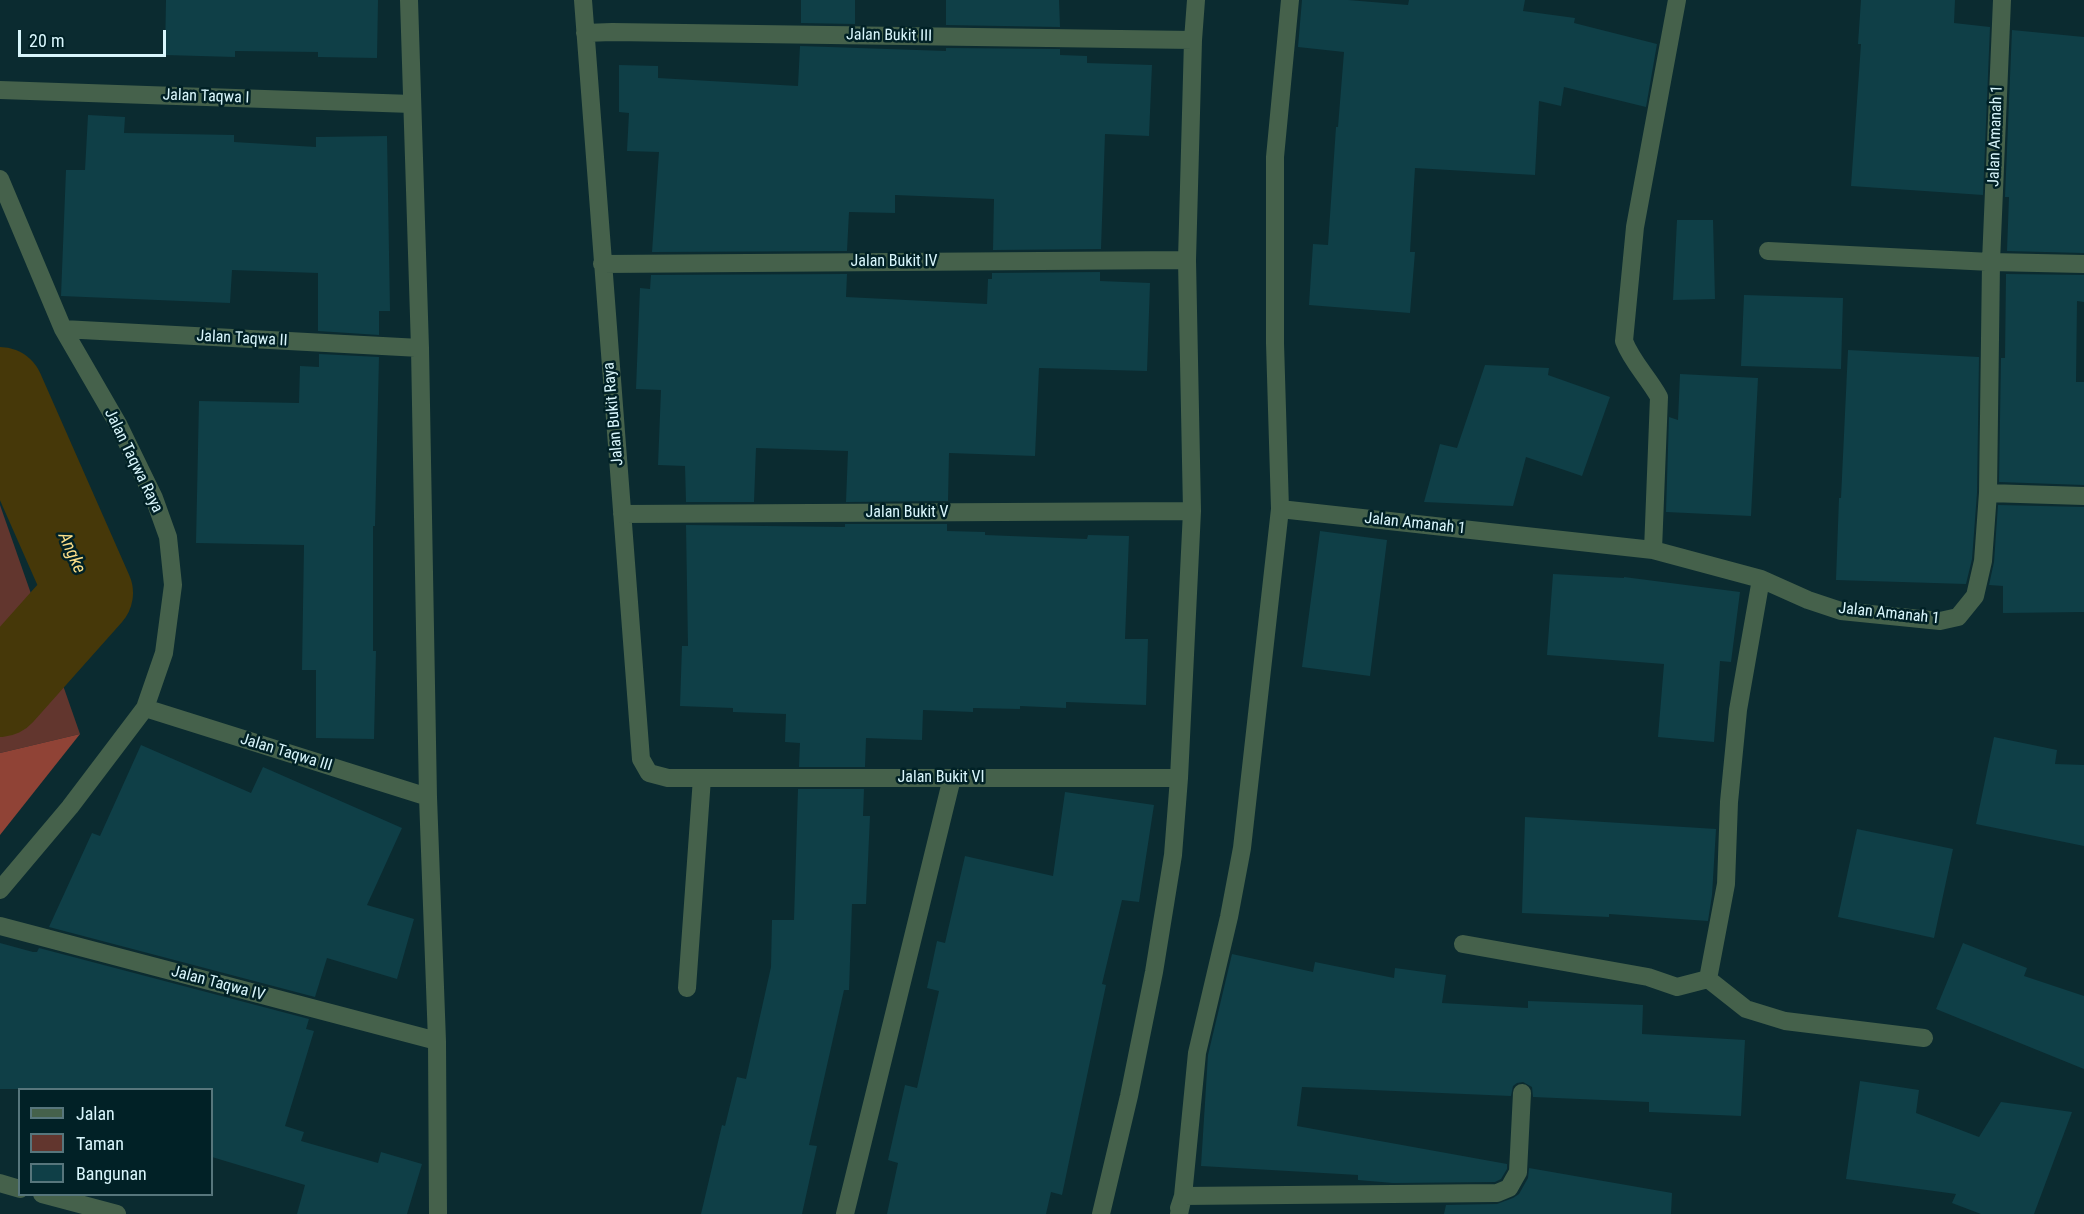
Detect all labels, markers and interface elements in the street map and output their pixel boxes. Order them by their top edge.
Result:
scale bar [21,18,170,56]
street label: Jalan Bukit III [846,26,932,46]
text: 20 m [29,30,64,51]
street label: Jalan Amanah 1 [1985,85,2007,187]
street label: Jalan Taqwa I [162,86,250,108]
street label: Jalan Bukit IV [851,252,937,272]
street label: Jalan Taqwa II [196,327,288,351]
street label: Jalan Bukit Raya [600,361,628,467]
street label: Jalan Taqwa Raya [100,406,166,516]
street label: Jalan Bukit V [866,503,948,523]
street label: Jalan Amanah 1 [1363,509,1467,539]
water label: Angke [52,529,90,577]
street label: Jalan Amanah 1 [1837,599,1941,629]
street label: Jalan Taqwa III [238,730,334,776]
street label: Jalan Bukit VI [898,768,984,788]
street label: Jalan Taqwa IV [169,962,267,1006]
legend [18,1088,213,1196]
text: Jalan [76,1103,115,1124]
text: Taman [76,1133,124,1154]
text: Bangunan [76,1163,147,1184]

